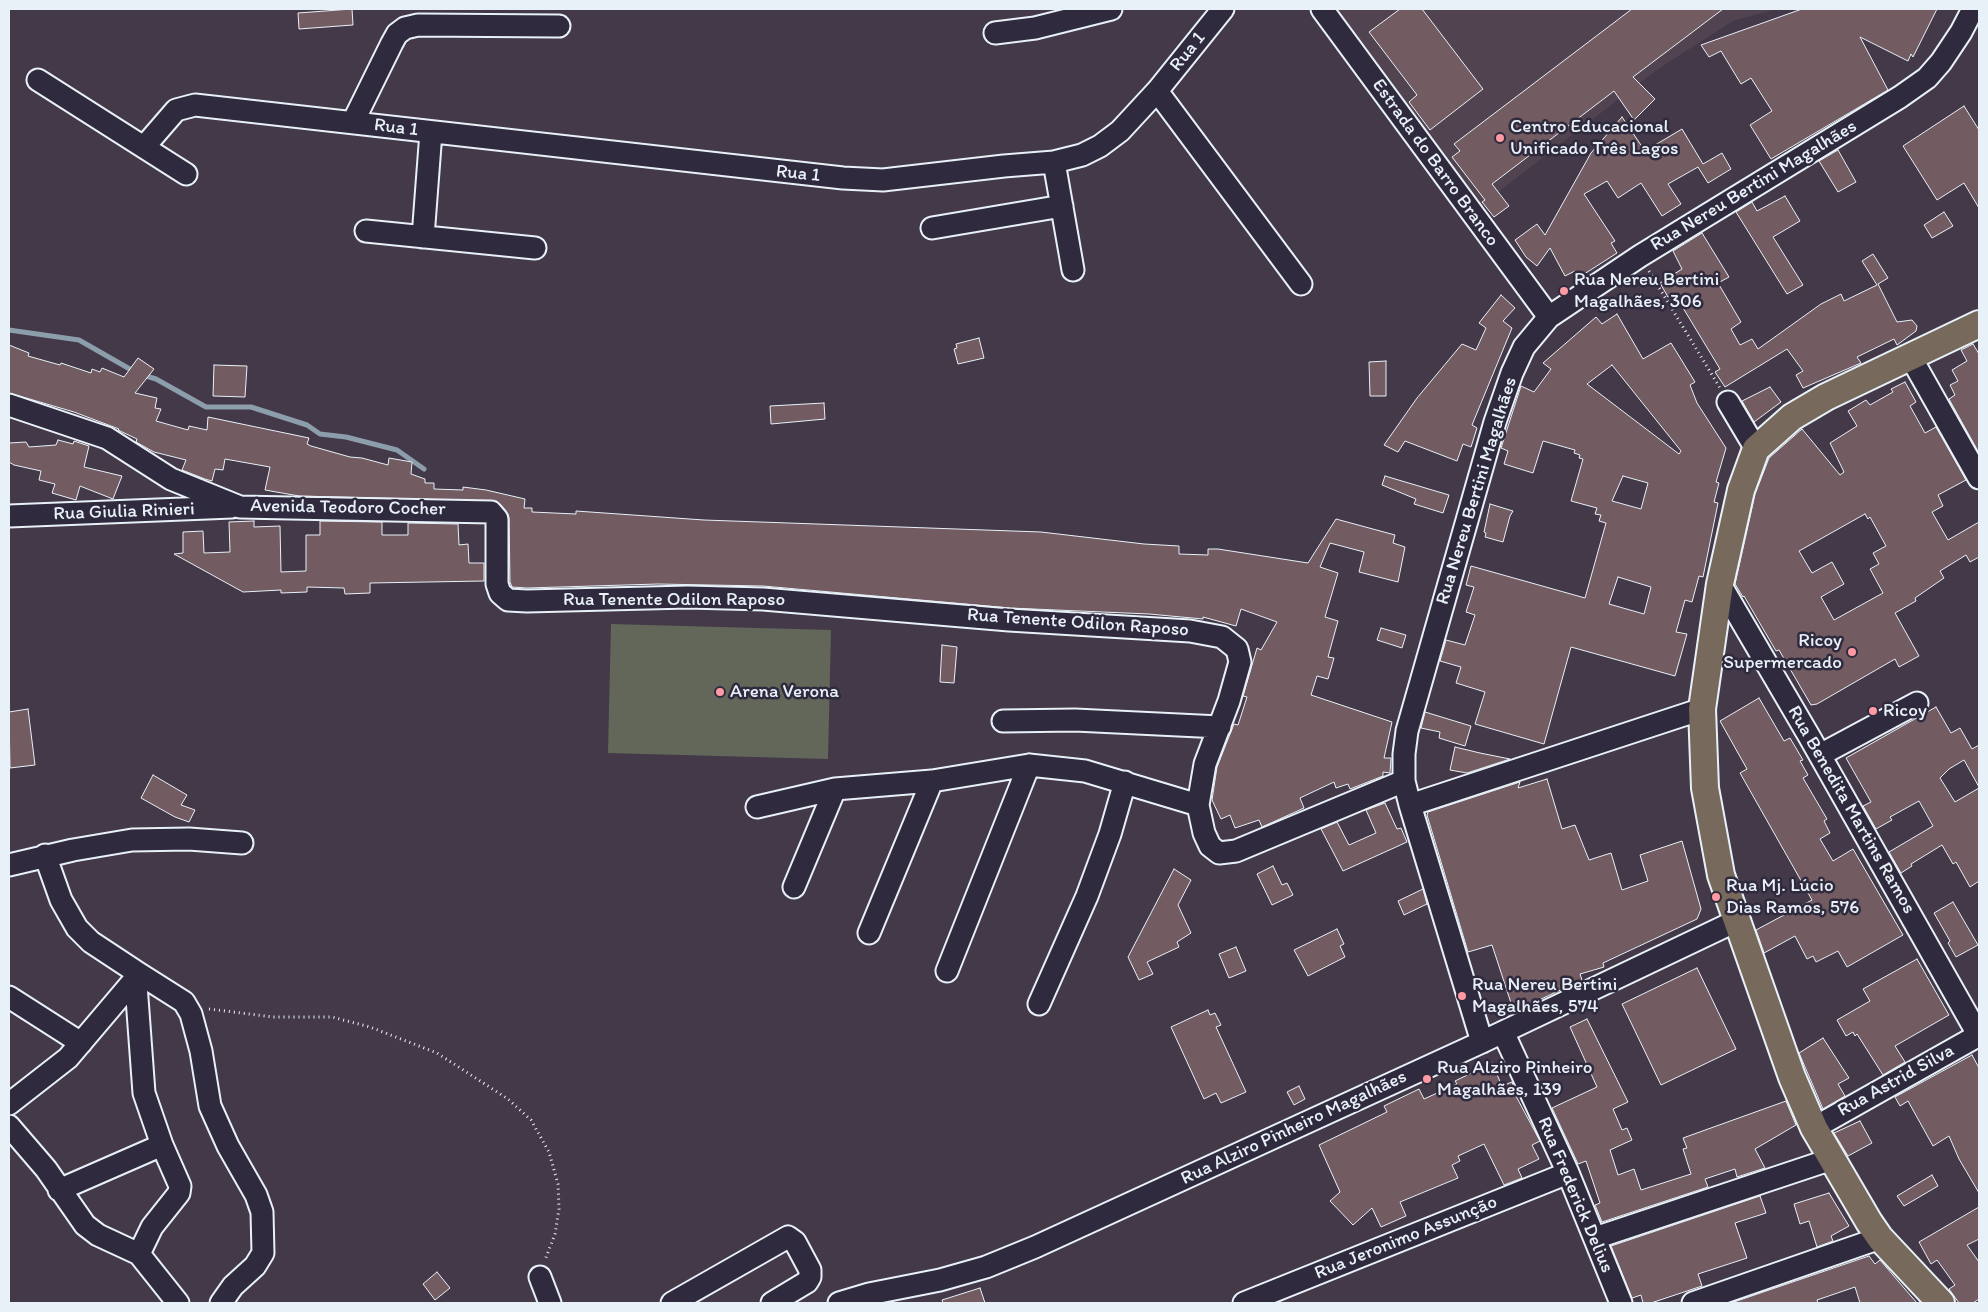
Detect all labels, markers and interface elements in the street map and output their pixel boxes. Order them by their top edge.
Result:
street label: Rua 1 [1165,28,1211,76]
street label: Estrada do Barro Branco [1367,75,1503,251]
street label: Rua 1 [373,114,419,142]
street label: Rua Nereu Bertini Magalhães [1647,115,1861,257]
place label: Centro Educacional Unificado Três Lagos [1510,116,1678,160]
marker: Centro Educacional Unificado Três Lagos [1494,132,1506,144]
street label: Rua 1 [775,160,821,188]
place label: Rua Nereu Bertini Magalhães, 306 [1574,269,1719,313]
marker: Rua Nereu Bertini Magalhães, 306 [1558,285,1570,297]
street label: Rua Nereu Bertini Magalhães [1432,375,1522,607]
street label: Avenida Teodoro Cocher [250,495,446,521]
street label: Rua Giulia Rinieri [53,498,195,526]
street label: Rua Tenente Odilon Raposo [563,589,785,611]
street label: Rua Tenente Odilon Raposo [966,604,1190,642]
place label: Ricoy Supermercado [1723,630,1842,674]
marker: Ricoy Supermercado [1846,646,1858,658]
place label: Arena Verona [730,681,839,703]
marker: Arena Verona [714,686,726,698]
place label: Ricoy [1883,700,1927,722]
street label: Rua Benedita Martins Ramos [1782,702,1920,918]
marker: Ricoy [1867,705,1879,717]
place label: Rua Mj. Lúcio Dias Ramos, 576 [1726,875,1859,919]
marker: Rua Mj. Lúcio Dias Ramos, 576 [1710,891,1722,903]
place label: Rua Nereu Bertini Magalhães, 574 [1472,974,1617,1018]
marker: Rua Nereu Bertini Magalhães, 574 [1456,990,1468,1002]
street label: Rua Astrid Silva [1834,1040,1958,1122]
place label: Rua Alziro Pinheiro Magalhães, 139 [1437,1057,1592,1101]
street label: Rua Alziro Pinheiro Magalhães [1177,1066,1411,1190]
marker: Rua Alziro Pinheiro Magalhães, 139 [1421,1073,1433,1085]
street label: Rua Frederick Delius [1532,1114,1618,1276]
street label: Rua Jeronimo Assunção [1311,1191,1501,1285]

